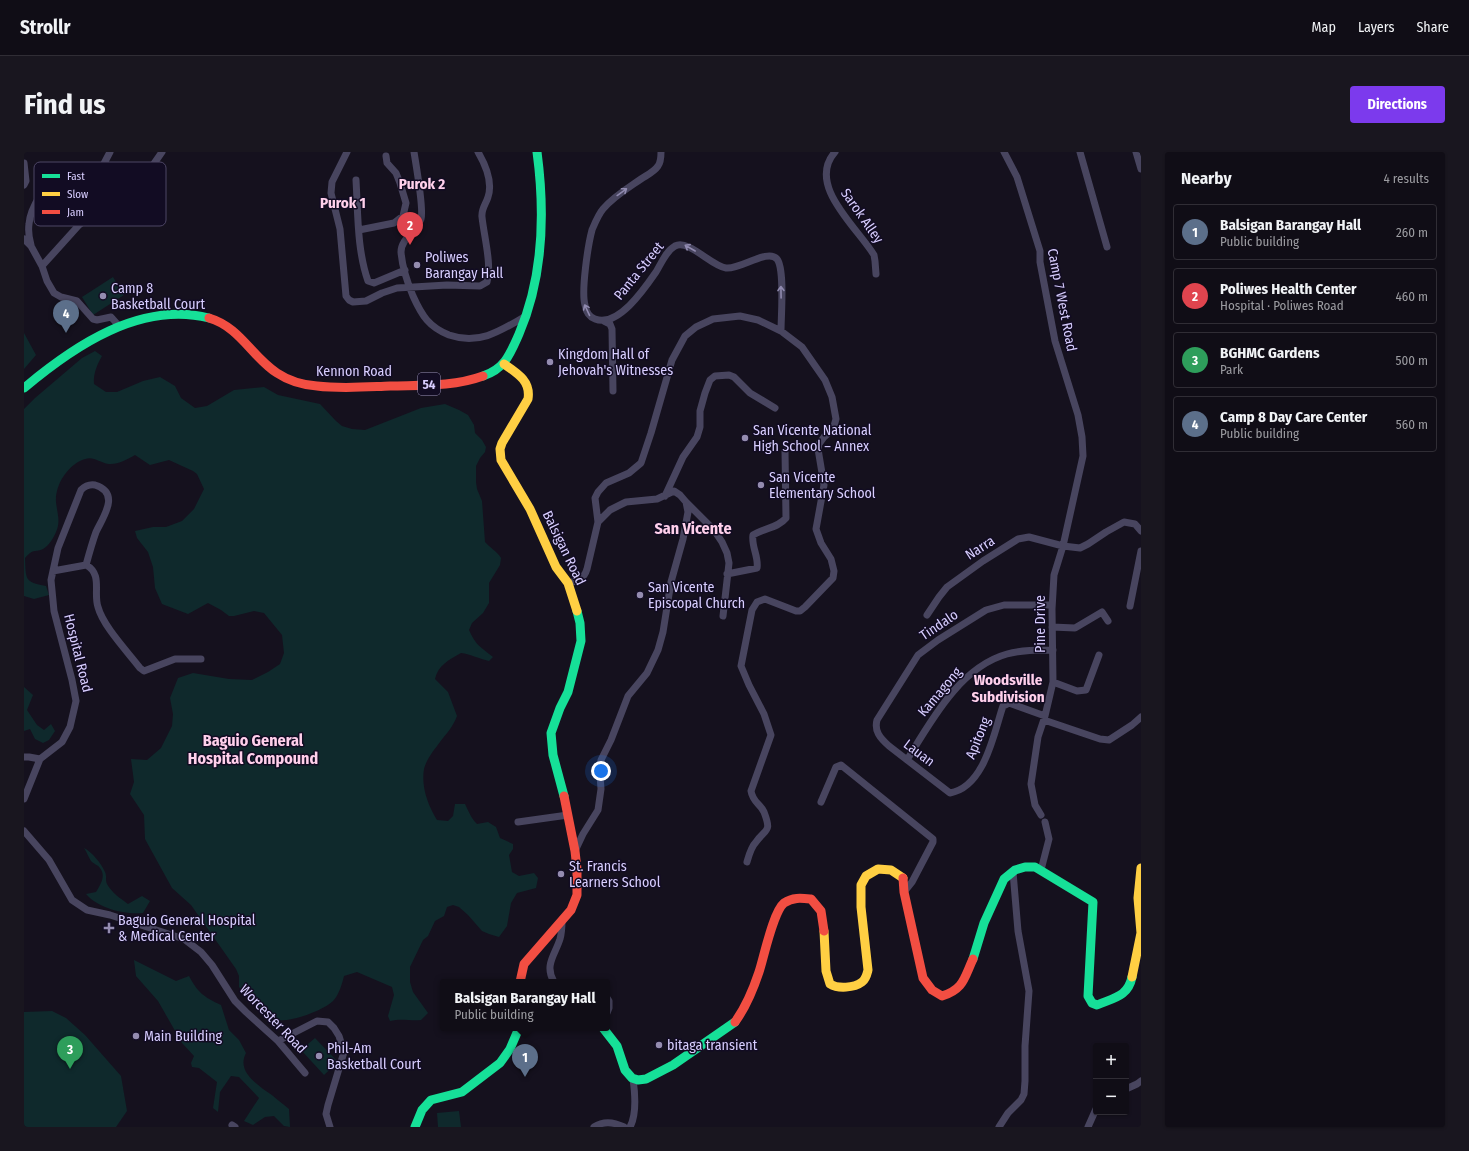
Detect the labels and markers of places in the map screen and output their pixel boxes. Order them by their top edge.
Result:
pin: 2 [397,212,423,245]
place label: Poliwes Barangay Hall [425,249,504,282]
marker: Poliwes Barangay Hall [412,260,422,270]
place label: Camp 8 Basketball Court [111,280,205,313]
marker: Camp 8 Basketball Court [98,291,108,301]
pin: 4 [53,300,79,333]
place label: Kingdom Hall of Jehovah's Witnesses [558,346,673,379]
marker: Kingdom Hall of Jehovah's Witnesses [545,357,555,367]
place label: San Vicente National High School – Annex [753,422,872,455]
marker: San Vicente National High School – Annex [740,433,750,443]
place label: San Vicente Elementary School [769,469,876,502]
marker: San Vicente Elementary School [756,480,766,490]
place label: San Vicente Episcopal Church [648,579,745,612]
marker: San Vicente Episcopal Church [635,590,645,600]
place label: St. Francis Learners School [569,858,661,891]
marker: St. Francis Learners School [556,869,566,879]
place label: Baguio General Hospital & Medical Center [118,912,256,945]
marker: Baguio General Hospital & Medical Center [103,922,115,934]
place label: Main Building [144,1028,223,1045]
marker: Main Building [131,1031,141,1041]
pin: 3 [57,1036,83,1069]
place label: bitaga transient [667,1037,758,1054]
place label: Phil-Am Basketball Court [327,1040,421,1073]
marker: bitaga transient [654,1040,664,1050]
pin: 1 [512,1044,538,1077]
marker: Phil-Am Basketball Court [314,1051,324,1061]

